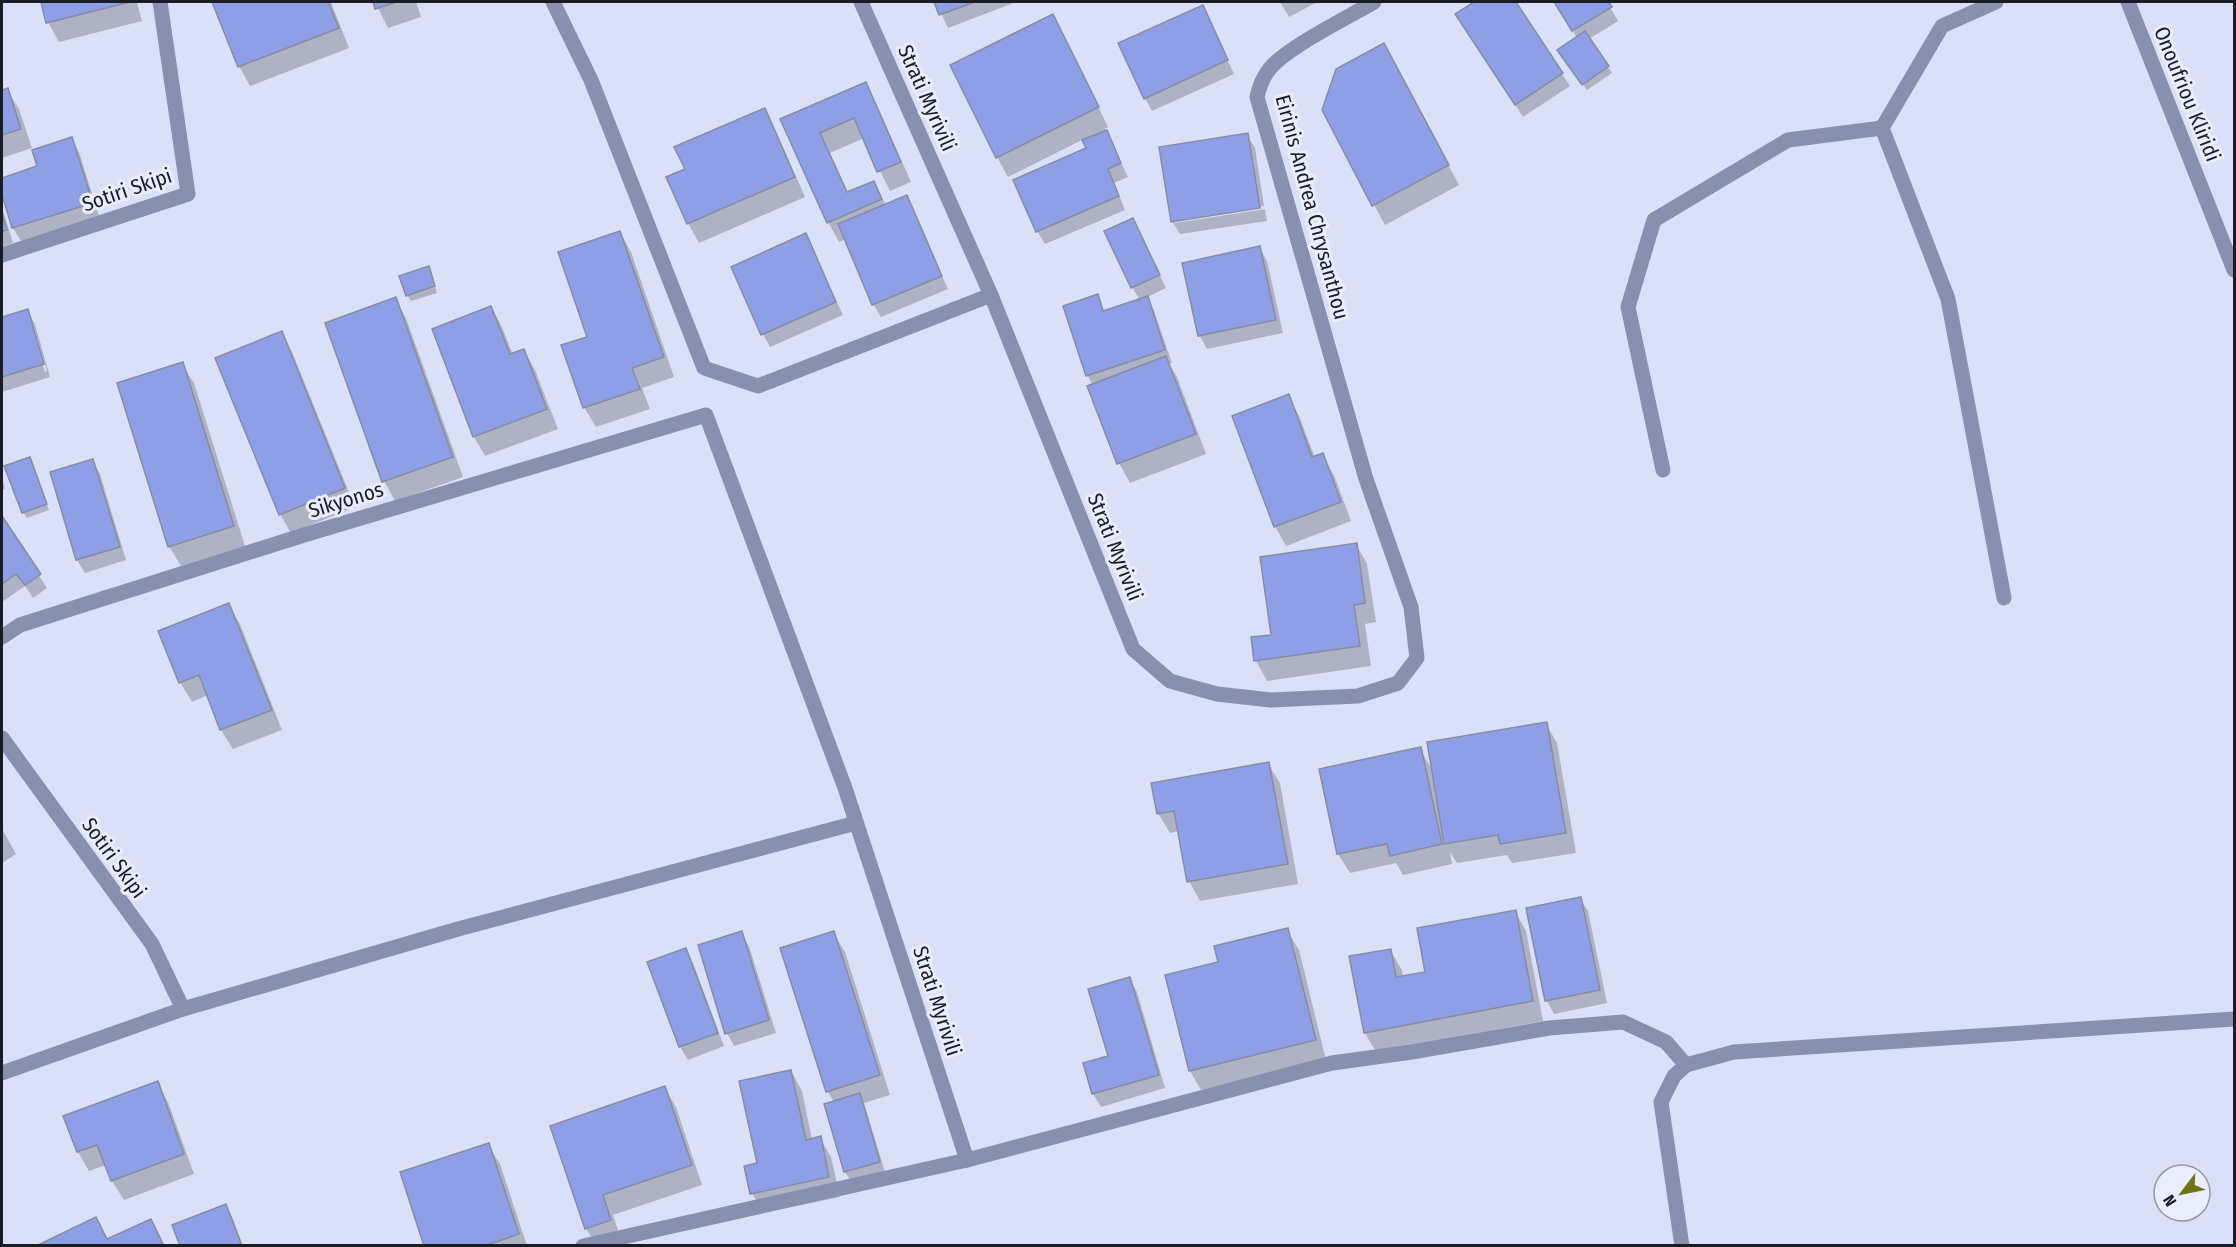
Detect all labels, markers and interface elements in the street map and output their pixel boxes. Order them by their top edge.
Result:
street label: Onoufriou Kliridi [2148,23,2226,165]
street label: Strati Myrivili [892,41,962,155]
street label: Eirinis Andrea Chrysanthou [1269,92,1355,322]
street label: Sotiri Skipi [79,163,175,217]
street label: Sikyonos [305,476,387,524]
street label: Strati Myrivili [1082,489,1148,605]
street label: Sotiri Skipi [76,813,152,903]
street label: Strati Myrivili [907,943,967,1059]
north arrow [2152,1163,2212,1223]
text: N [2159,1192,2180,1210]

